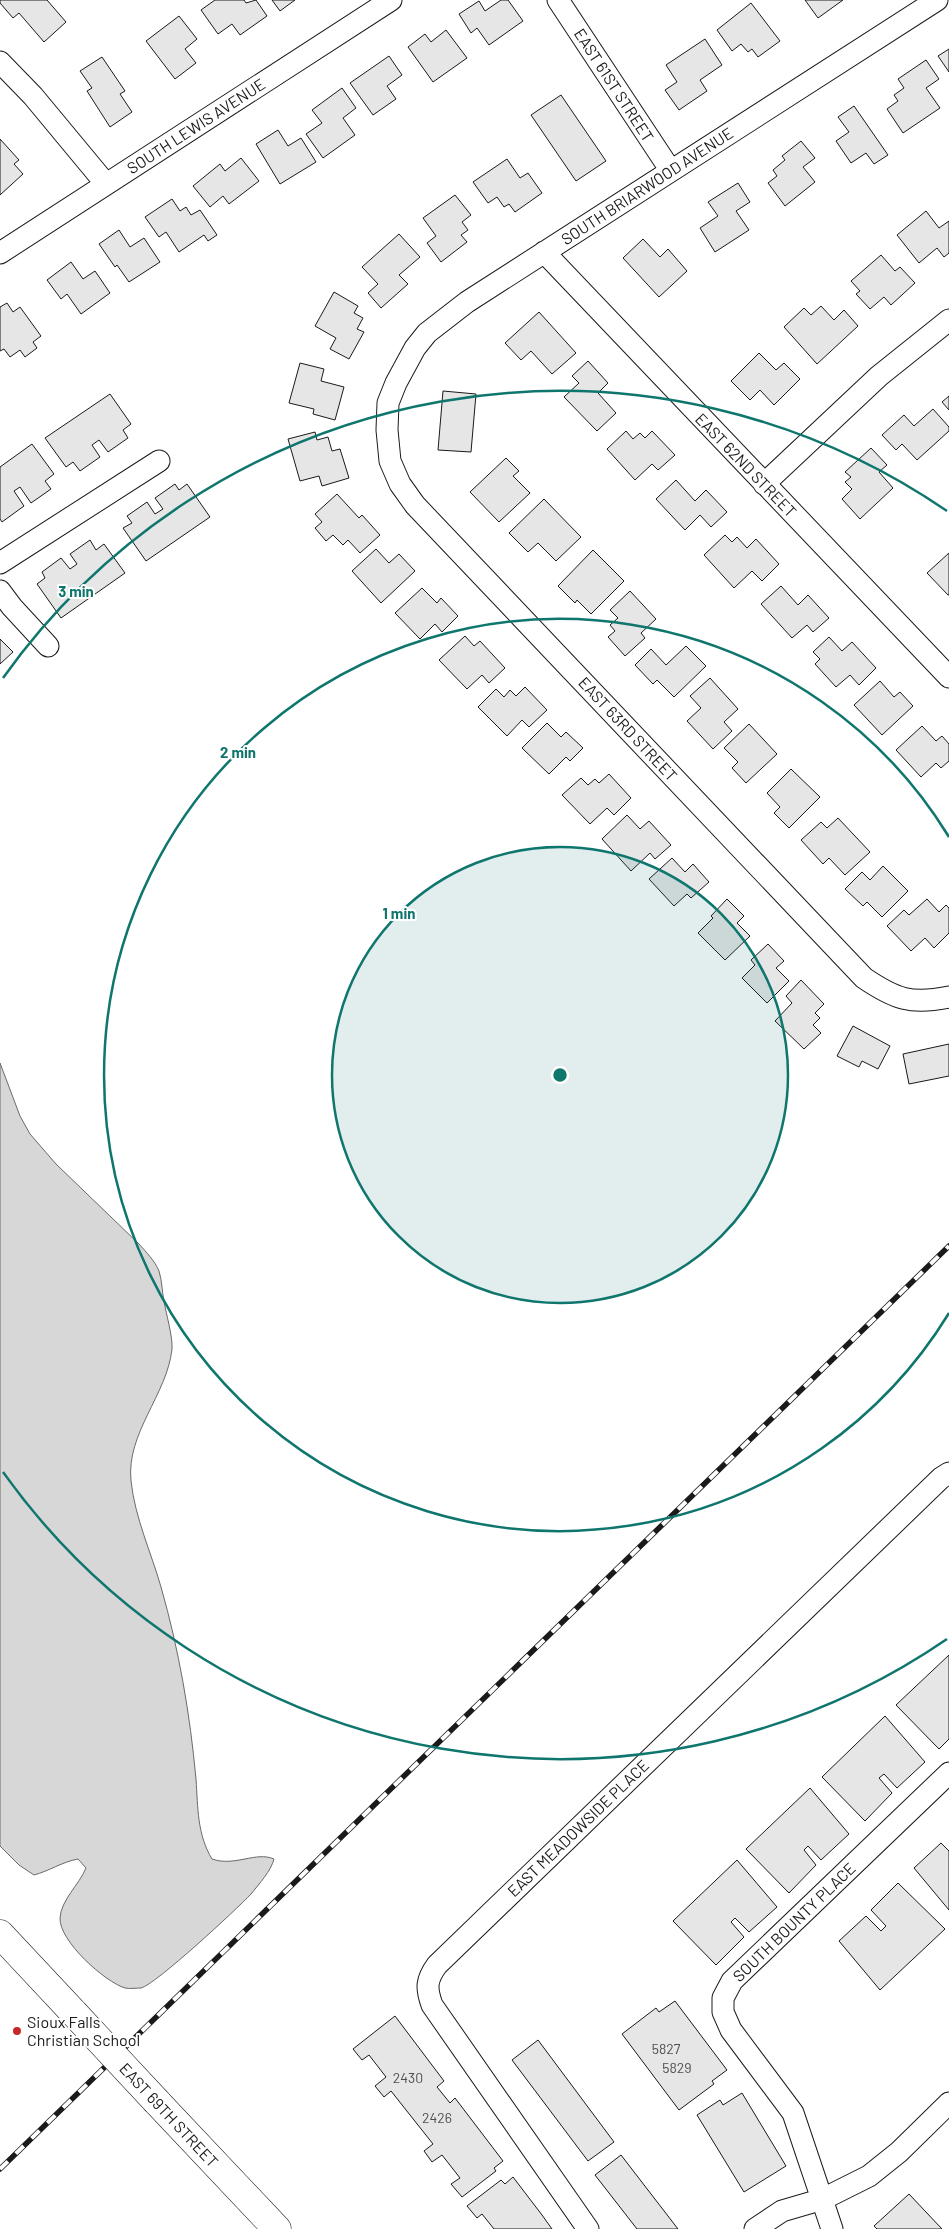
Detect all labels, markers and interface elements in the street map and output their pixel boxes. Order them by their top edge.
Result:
street label: EAST 61ST STREET [571,24,658,145]
street label: SOUTH LEWIS AVENUE [123,74,268,177]
street label: SOUTH BRIARWOOD AVENUE [557,123,736,248]
street label: EAST 62ND STREET [692,409,801,521]
text: 3 min [58,582,94,600]
street label: EAST 63RD STREET [575,672,682,785]
text: 2 min [220,743,256,761]
text: 1 min [383,904,415,922]
centre of rings [551,1066,569,1084]
street label: EAST MEADOWSIDE PLACE [503,1755,652,1900]
street label: SOUTH BOUNTY PLACE [728,1858,859,1985]
place label: Sioux Falls Christian School [27,2012,140,2049]
marker: Sioux Falls Christian School [11,2025,23,2037]
house number: 5827 [652,2040,681,2057]
street label: EAST 69TH STREET [116,2059,223,2171]
house number: 5829 [662,2059,692,2076]
house number: 2430 [393,2069,423,2086]
house number: 2426 [422,2109,452,2126]

